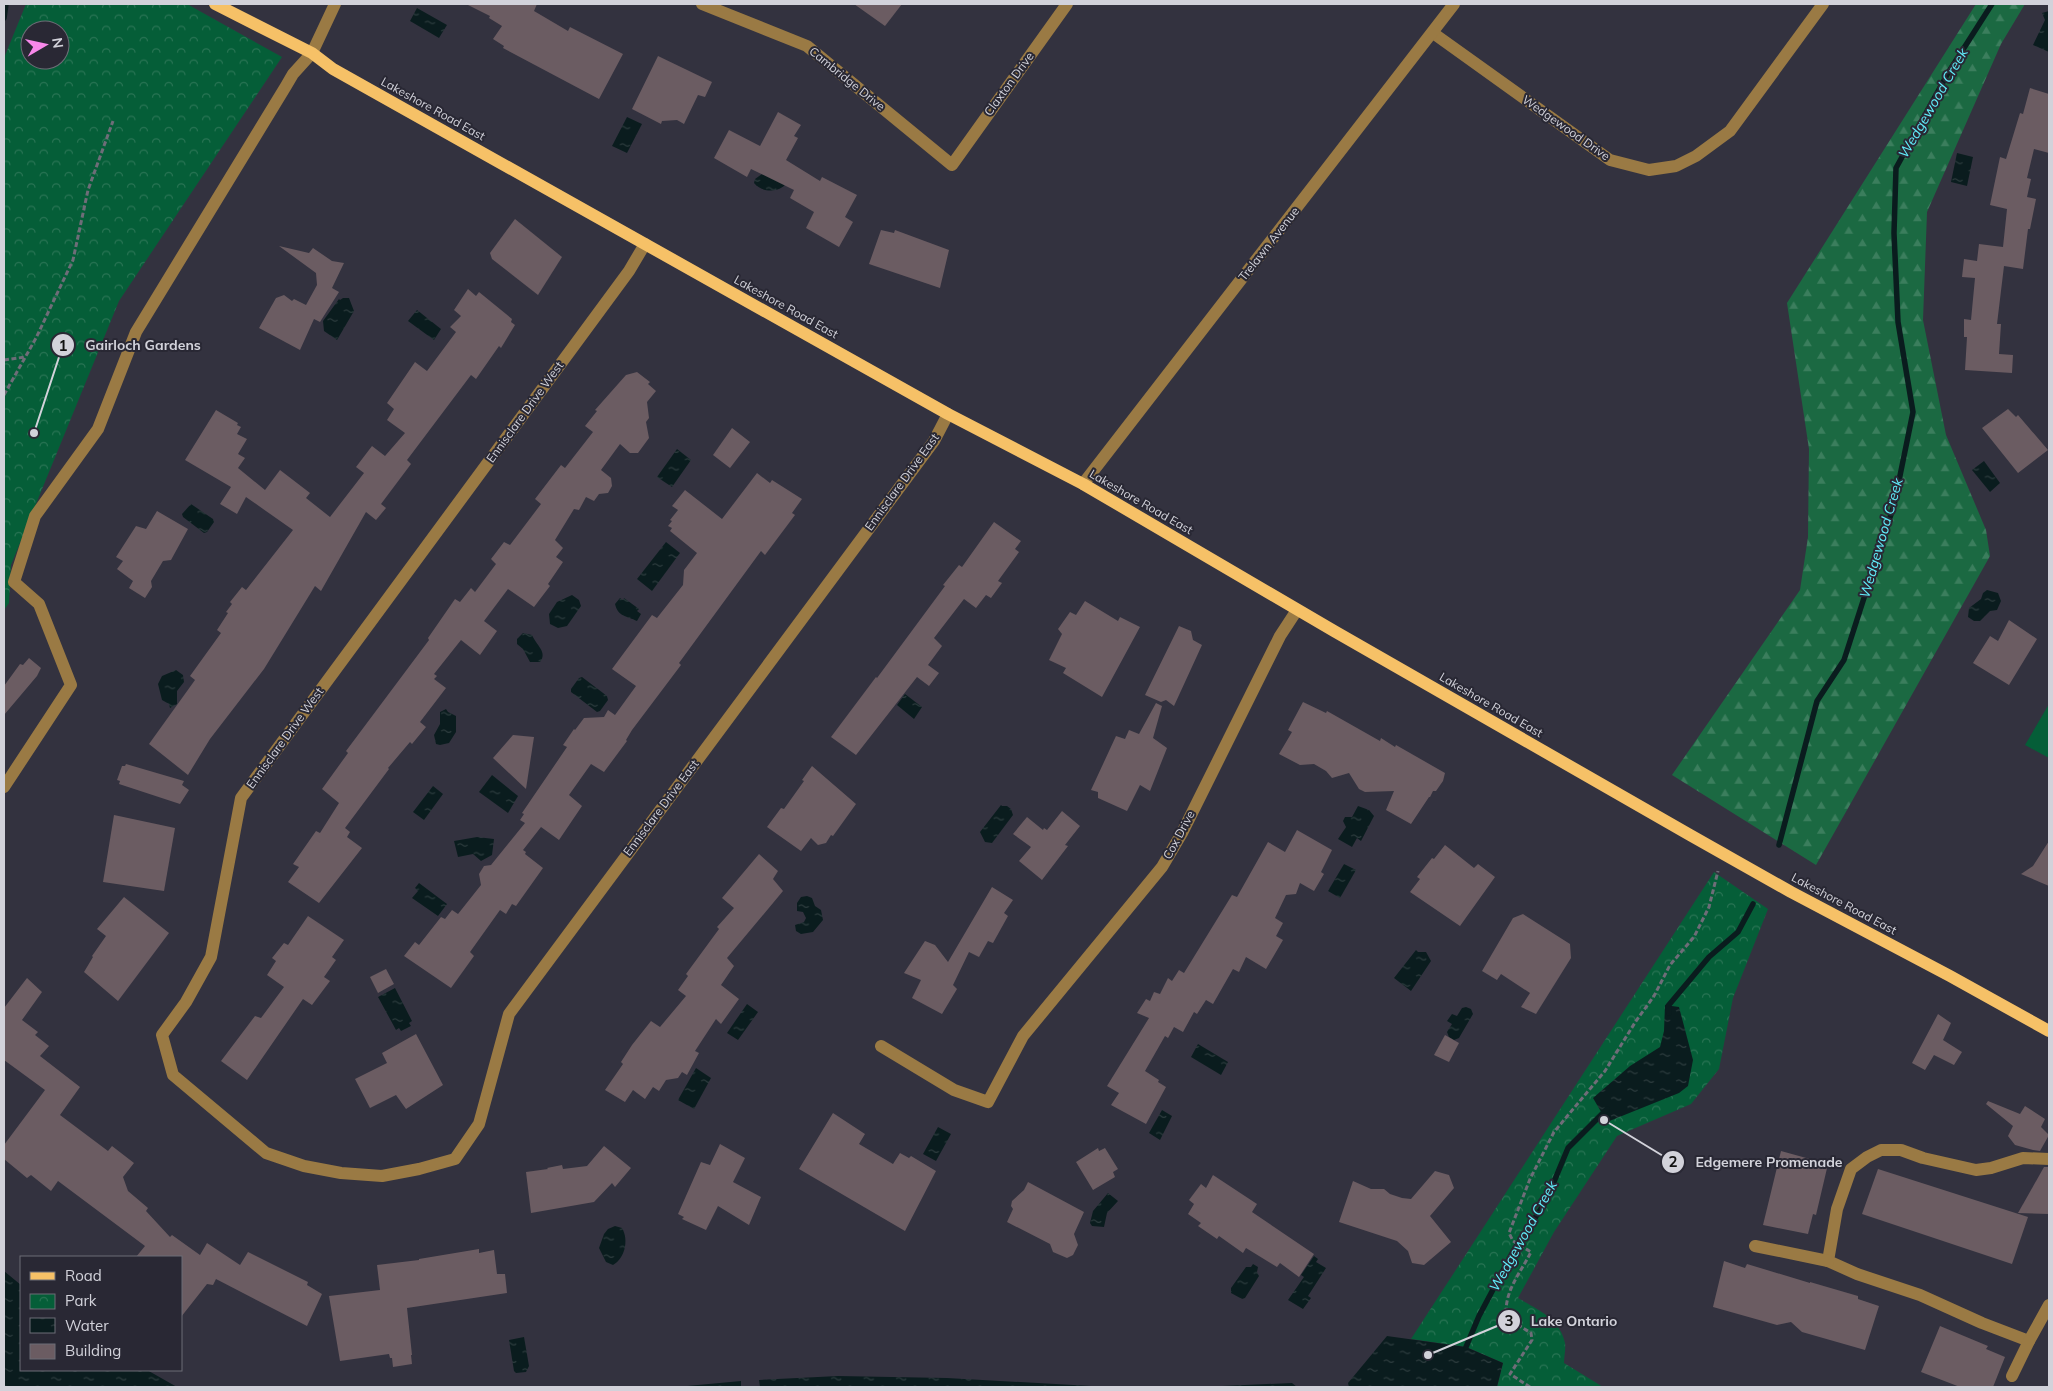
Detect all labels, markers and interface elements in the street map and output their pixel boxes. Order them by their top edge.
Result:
north arrow [20,20,70,70]
text: N [48,36,68,50]
street label: Cambridge Drive [806,43,888,114]
water label: Wedgewood Creek [1894,44,1972,161]
street label: Claxton Drive [981,49,1037,118]
street label: Lakeshore Road East [378,74,488,143]
street label: Wedgewood Drive [1520,92,1613,163]
street label: Trelawn Avenue [1235,204,1302,284]
street label: Lakeshore Road East [731,272,841,341]
callout: Gairloch Gardens [50,331,211,360]
text: 1 [58,336,68,355]
text: Gairloch Gardens [85,336,201,354]
street label: Ennisclare Drive West [483,358,566,465]
street label: Ennisclare Drive East [861,430,942,533]
street label: Lakeshore Road East [1087,466,1196,537]
water label: Wedgewood Creek [1855,475,1907,600]
street label: Lakeshore Road East [1437,669,1546,740]
street label: Ennisclare Drive West [243,684,326,791]
street label: Ennisclare Drive East [620,757,702,859]
street label: Cox Drive [1159,808,1198,862]
street label: Lakeshore Road East [1789,869,1899,938]
callout: Edgemere Promenade [1660,1148,1852,1177]
text: 2 [1668,1152,1678,1171]
text: Edgemere Promenade [1695,1153,1843,1171]
water label: Wedgewood Creek [1485,1177,1561,1295]
legend [20,1256,182,1371]
text: Road [65,1266,102,1285]
text: Park [65,1291,97,1310]
callout: Lake Ontario [1496,1306,1628,1335]
text: 3 [1504,1311,1514,1330]
text: Lake Ontario [1531,1312,1617,1330]
text: Water [65,1316,109,1335]
text: Building [65,1341,121,1360]

